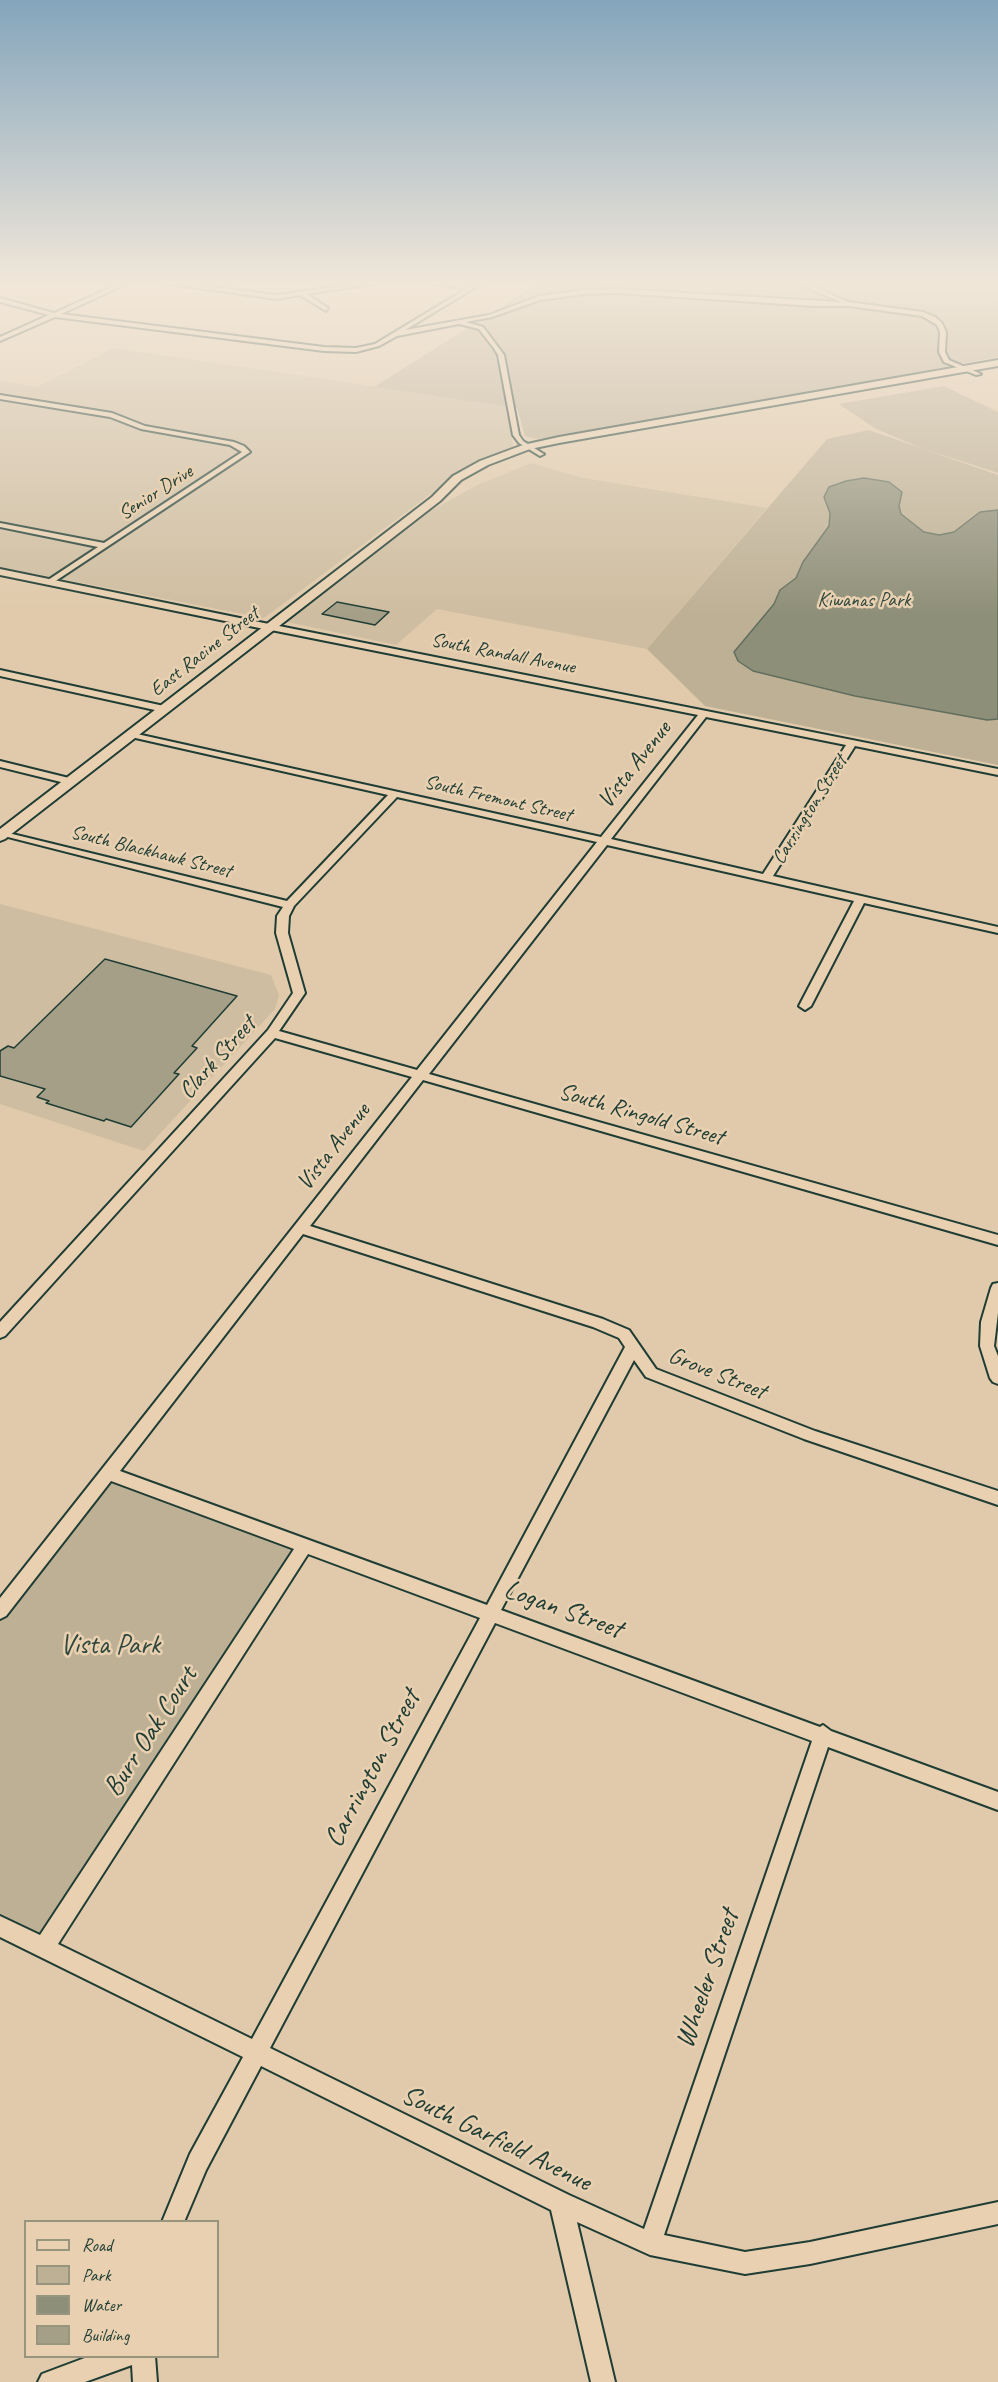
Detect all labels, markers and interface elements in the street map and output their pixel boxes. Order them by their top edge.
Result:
street label: Senior Drive [114,460,198,526]
park label: Kiwanas Park [818,589,910,613]
street label: East Racine Street [146,602,264,702]
street label: South Randall Avenue [429,628,577,680]
street label: Vista Avenue [592,716,678,814]
street label: Carrington Street [767,751,853,869]
street label: South Fremont Street [422,770,574,828]
street label: South Blackhawk Street [68,820,234,884]
street label: Clark Street [173,1011,263,1105]
street label: South Ringold Street [555,1078,727,1152]
street label: Vista Avenue [291,1098,377,1196]
street label: Grove Street [664,1341,770,1407]
street label: Logan Street [499,1573,627,1647]
park label: Vista Park [60,1629,160,1663]
street label: Burr Oak Court [97,1661,205,1803]
street label: Carrington Street [318,1685,428,1853]
street label: Wheeler Street [669,1906,747,2052]
street label: South Garfield Avenue [396,2079,596,2199]
legend [24,2220,219,2358]
text: Road [82,2234,112,2256]
text: Park [82,2264,111,2286]
text: Water [82,2294,121,2316]
text: Building [82,2324,129,2346]

